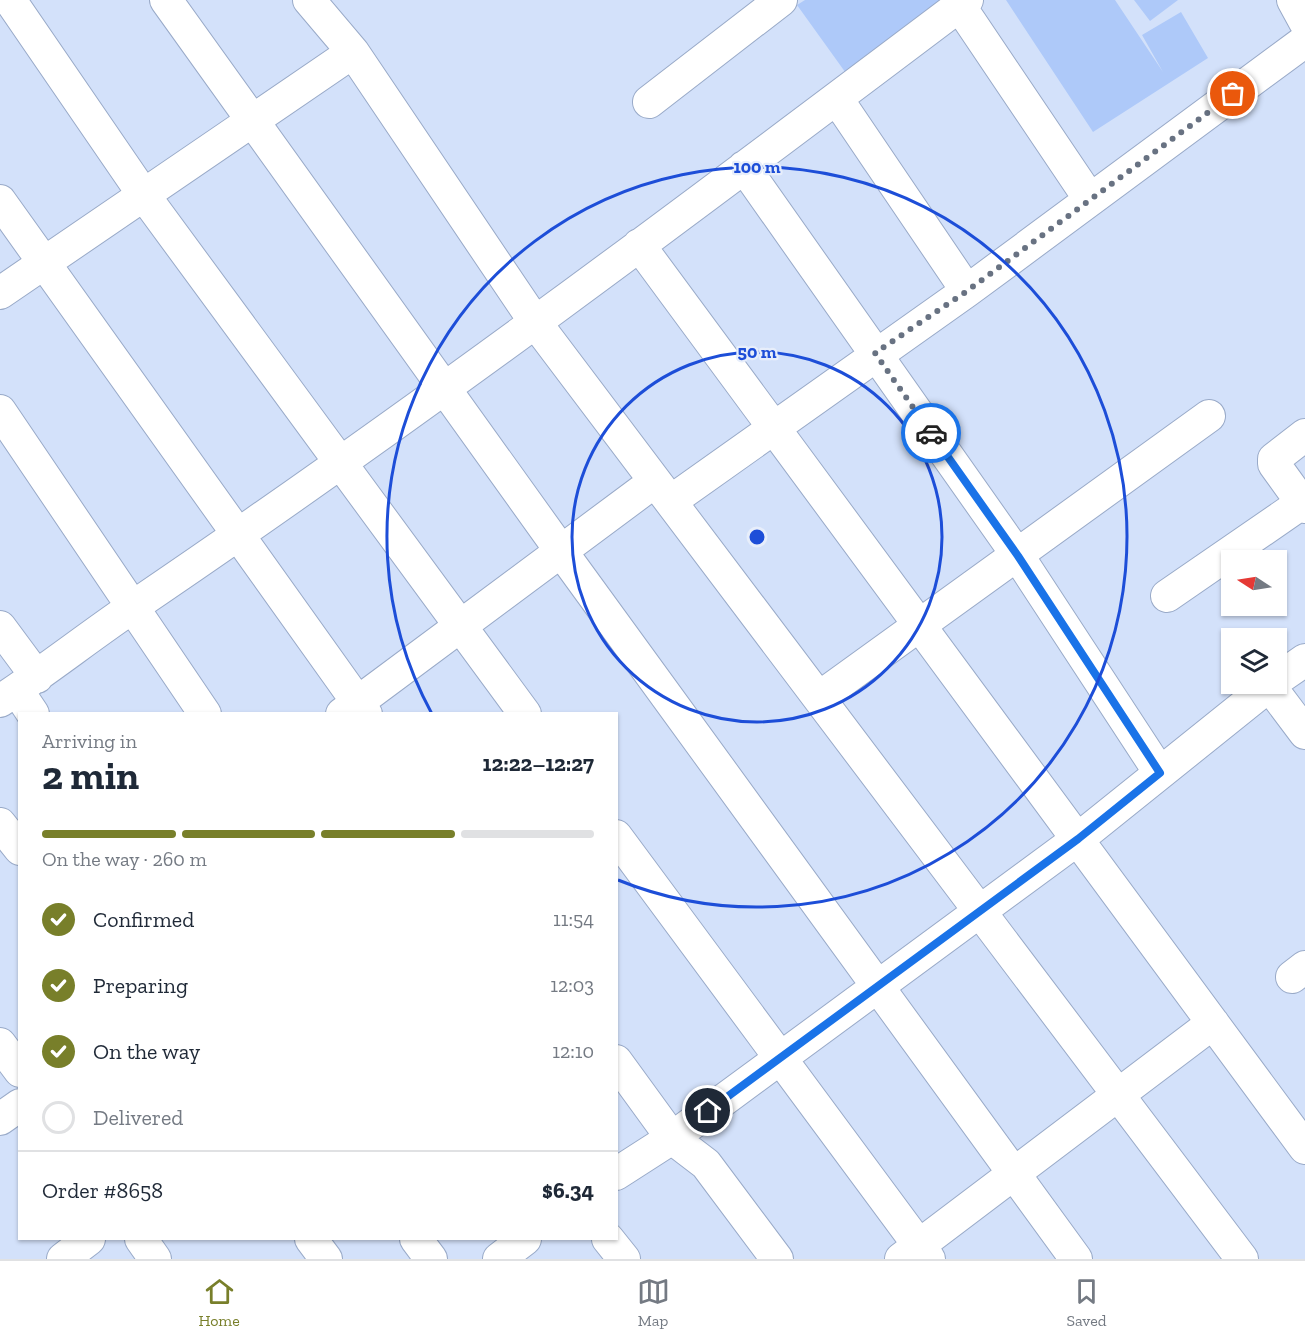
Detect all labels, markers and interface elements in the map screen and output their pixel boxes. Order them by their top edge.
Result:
pin [1207,68,1258,119]
icon: bag [1216,77,1249,110]
text: 100 m [733,156,781,178]
text: 50 m [738,341,777,363]
courier [901,403,961,463]
icon: car [915,417,948,450]
centre of rings [747,527,767,547]
north arrow [1221,550,1287,616]
map controls [1221,550,1287,694]
button: layers [1221,628,1287,694]
text: Arriving in [42,729,137,753]
text: 12:22–12:27 [483,750,594,777]
text: 2 min [42,752,139,799]
text: On the way · 260 m [42,847,207,871]
icon: check [42,903,75,936]
text: Confirmed [93,906,194,933]
text: 11:54 [553,907,594,931]
icon: check [42,969,75,1002]
text: Preparing [93,972,188,999]
text: 12:03 [550,973,594,997]
icon: check [42,1035,75,1068]
text: On the way [93,1038,200,1065]
text: 12:10 [552,1039,594,1063]
pin [682,1085,733,1136]
icon: home [691,1094,724,1127]
text: Delivered [93,1104,183,1131]
text: Order #8658 [42,1177,163,1204]
text: $6.34 [542,1177,594,1204]
tab: Home [198,1275,240,1330]
tab: Map [637,1275,670,1330]
tab: Saved [1066,1275,1107,1330]

